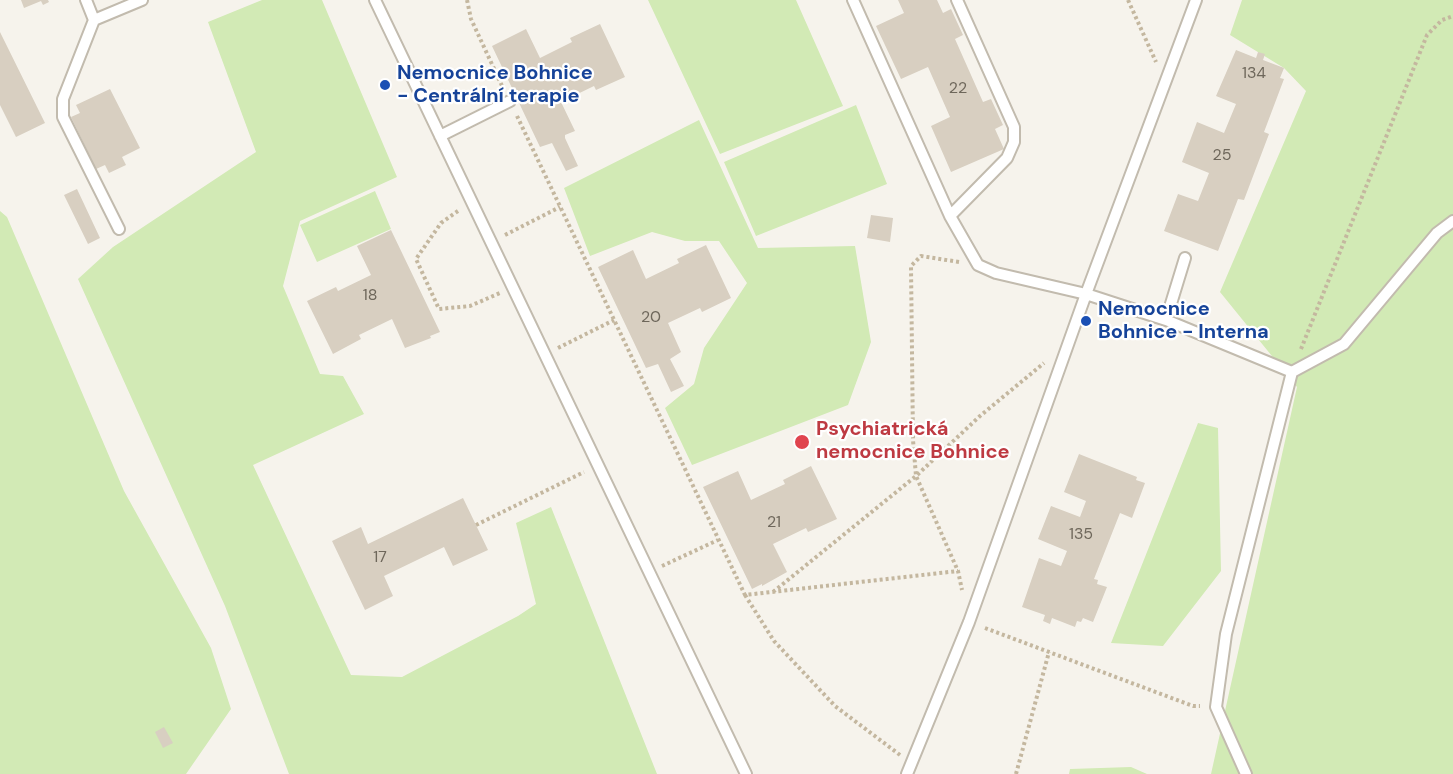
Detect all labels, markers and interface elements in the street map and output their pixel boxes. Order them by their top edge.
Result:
place label: Nemocnice Bohnice - Centrální terapie [397,62,593,109]
house number: 134 [1242,64,1266,84]
marker: Nemocnice Bohnice - Centrální terapie [378,78,392,92]
house number: 22 [949,79,967,99]
house number: 25 [1213,146,1231,166]
house number: 18 [363,286,377,306]
place label: Nemocnice Bohnice - Interna [1098,298,1269,345]
house number: 20 [641,308,661,328]
marker: Nemocnice Bohnice - Interna [1079,314,1093,328]
place label: Psychiatrická nemocnice Bohnice [816,418,1010,465]
marker: Psychiatrická nemocnice Bohnice [793,433,811,451]
house number: 21 [767,513,781,533]
house number: 135 [1069,525,1093,545]
house number: 17 [373,548,387,568]

